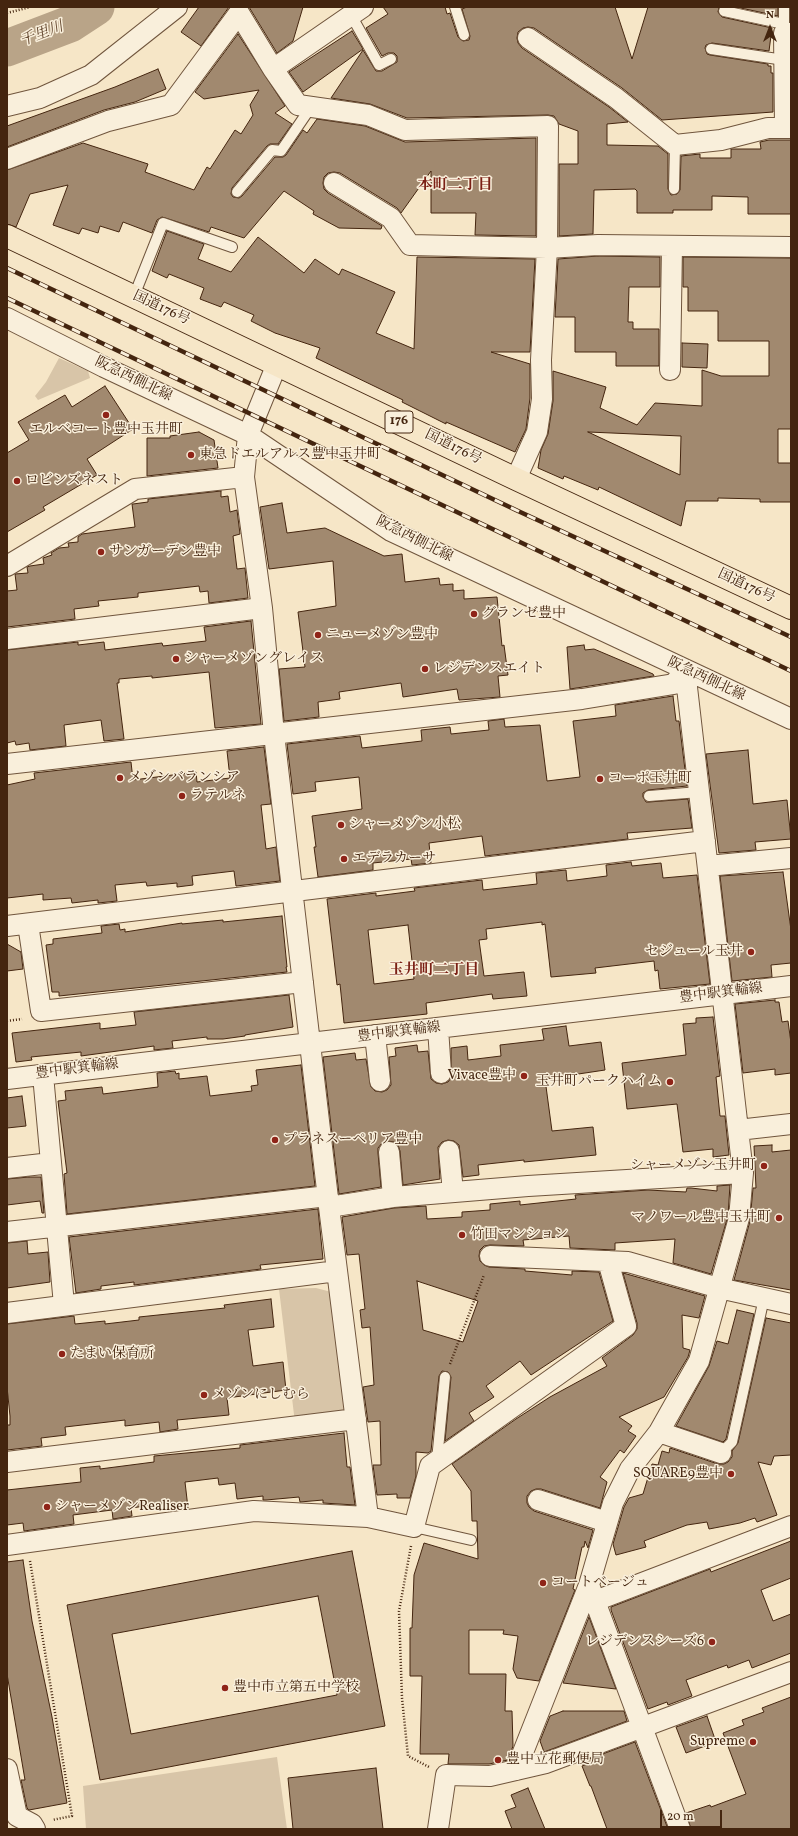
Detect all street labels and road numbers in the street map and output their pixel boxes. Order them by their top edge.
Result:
street label: 国道176号 [130,288,192,330]
street label: 阪急西側北線 [92,354,174,406]
road number: 176 [385,411,413,433]
street label: 国道176号 [422,427,484,469]
street label: 阪急西側北線 [373,513,455,567]
street label: 国道176号 [715,566,777,608]
street label: 阪急西側北線 [664,655,748,705]
street label: 豊中駅箕輪線 [678,981,764,1007]
street label: 豊中駅箕輪線 [356,1020,442,1046]
street label: 豊中駅箕輪線 [34,1057,120,1083]

